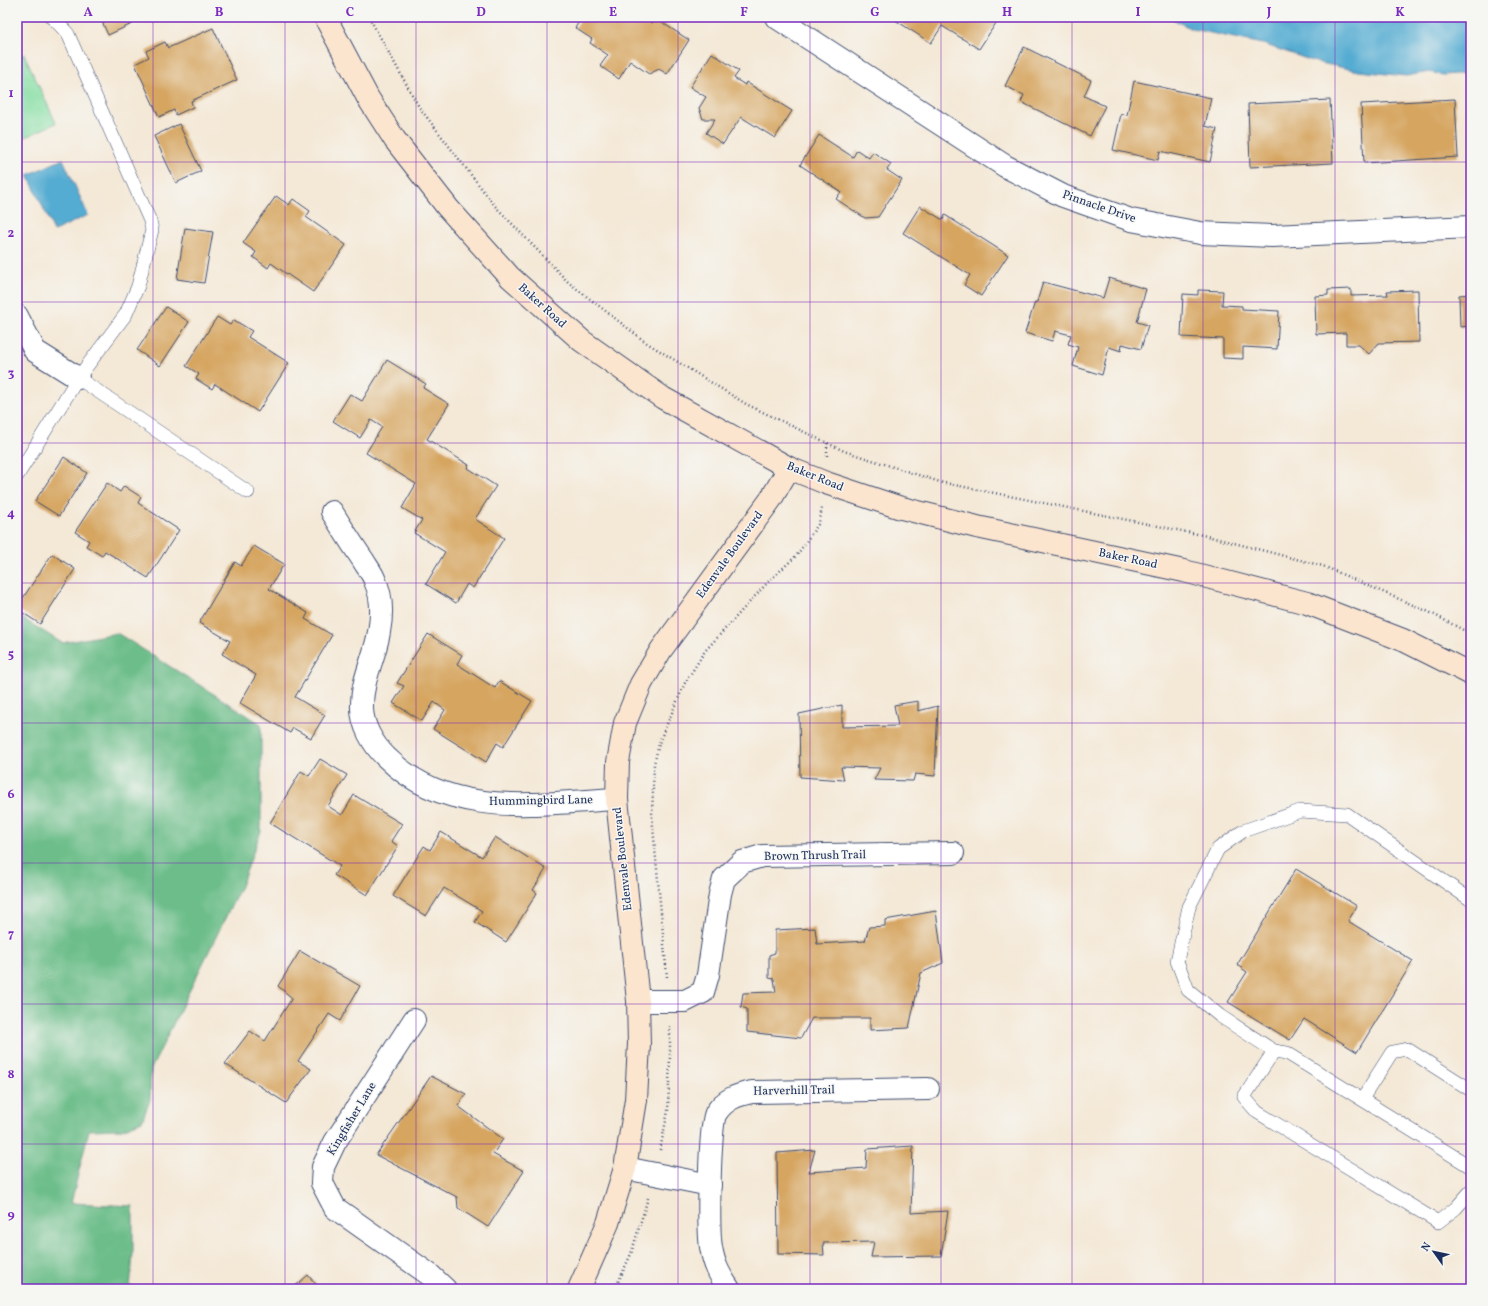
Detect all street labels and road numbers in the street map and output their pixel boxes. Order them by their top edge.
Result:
street label: Pinnacle Drive [1060,187,1138,227]
street label: Baker Road [514,280,570,332]
street label: Baker Road [784,458,846,496]
street label: Edenvale Boulevard [693,508,767,602]
street label: Baker Road [1097,545,1159,573]
street label: Hummingbird Lane [489,792,593,810]
street label: Edenvale Boulevard [610,806,636,912]
street label: Brown Thrush Trail [764,847,867,865]
street label: Kingfisher Lane [324,1079,381,1159]
street label: Harverhill Trail [753,1082,835,1100]

